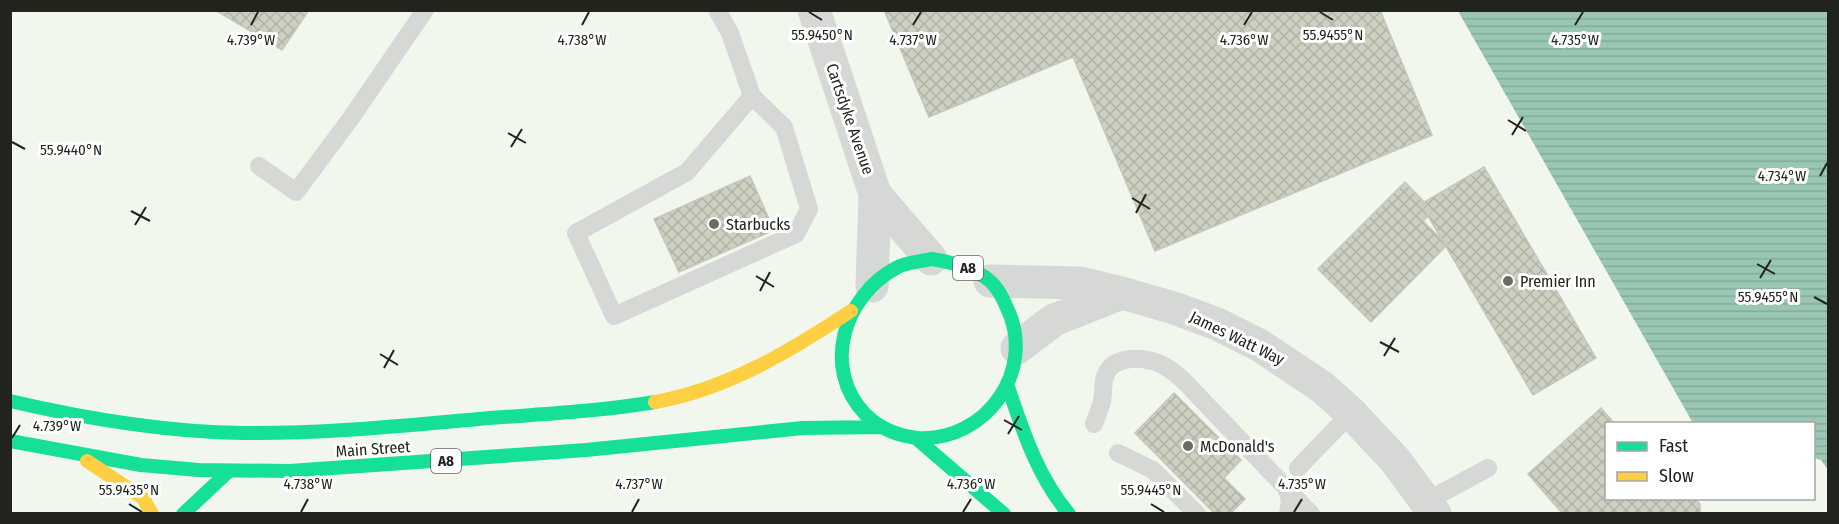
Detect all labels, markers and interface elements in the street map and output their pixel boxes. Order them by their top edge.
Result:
text: 55.9450°N [791,26,853,44]
text: 55.9455°N [1303,26,1363,44]
text: 4.739°W [227,31,275,49]
text: 4.738°W [558,31,606,49]
text: 4.737°W [889,31,937,49]
text: 4.736°W [1220,31,1268,49]
text: 4.735°W [1551,31,1599,49]
street label: Cartsdyke Avenue [822,61,878,177]
text: 55.9440°N [40,141,102,159]
text: 4.734°W [1758,167,1806,185]
place label: Starbucks [726,215,791,234]
marker: Starbucks [707,217,721,231]
road number: A8 [953,256,983,280]
place label: Premier Inn [1520,272,1596,291]
marker: Premier Inn [1501,274,1515,288]
text: 55.9455°N [1738,288,1798,306]
street label: James Watt Way [1187,307,1288,369]
text: 4.739°W [33,417,81,435]
legend [1605,422,1815,500]
text: Fast [1659,435,1688,457]
street label: Main Street [335,437,412,461]
place label: McDonald's [1200,437,1275,456]
marker: McDonald's [1181,439,1195,453]
road number: A8 [431,449,461,473]
text: Slow [1659,465,1694,487]
text: 4.738°W [284,475,332,493]
text: 4.737°W [615,475,663,493]
text: 4.736°W [947,475,995,493]
text: 4.735°W [1278,475,1326,493]
text: 55.9435°N [99,481,159,499]
text: 55.9445°N [1121,481,1181,499]

